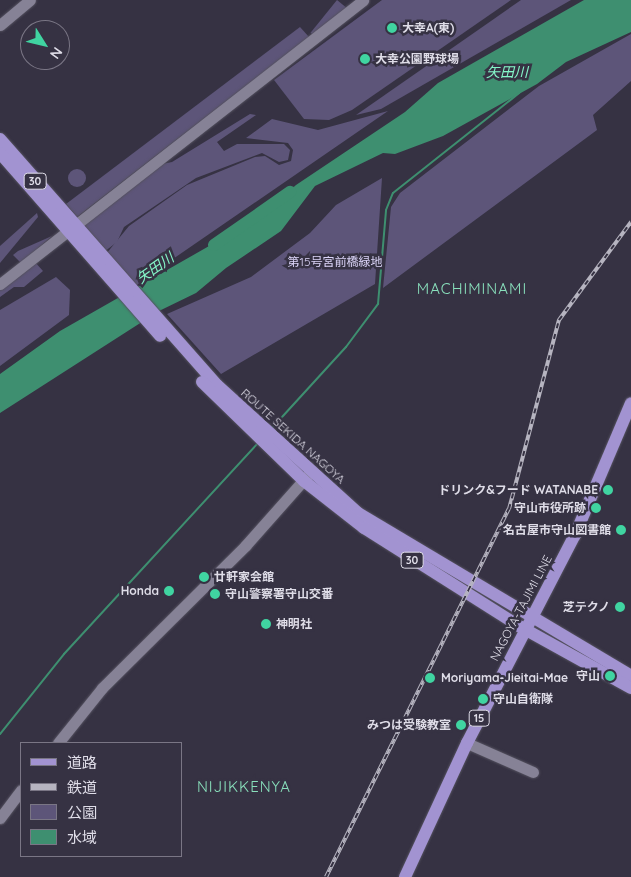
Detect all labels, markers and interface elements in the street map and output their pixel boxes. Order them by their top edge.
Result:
north arrow [20,20,70,70]
place label: 大幸A(東) [402,21,454,35]
marker: 大幸A(東) [386,22,398,34]
text: N [46,44,67,63]
place label: 大幸公園野球場 [375,52,459,66]
marker: 大幸公園野球場 [359,53,371,65]
water label: 矢田川 [486,64,528,80]
road number: 30 [22,172,48,190]
water label: 矢田川 [133,249,177,287]
park label: 第15号宮前橋緑地 [288,255,382,269]
district label: MACHIMINAMI [415,280,529,298]
street label: ROUTE SEKIDA NAGOYA [238,386,348,486]
place label: ドリンク&フード WATANABE [438,483,598,497]
marker: ドリンク&フード WATANABE [602,484,614,496]
place label: 守山市役所跡 [514,501,586,515]
marker: 守山市役所跡 [590,502,602,514]
place label: 名古屋市守山図書館 [503,523,611,537]
marker: 名古屋市守山図書館 [615,524,627,536]
road number: 30 [400,552,424,568]
street label: NAGOYA-TAJIMI LINE [487,553,555,663]
place label: 廿軒家会館 [214,570,274,584]
marker: 廿軒家会館 [198,571,210,583]
place label: Honda [121,584,159,598]
marker: Honda [163,585,175,597]
place label: 守山警察署守山交番 [225,587,333,601]
marker: 守山警察署守山交番 [209,588,221,600]
place label: 芝テクノ [562,600,610,614]
marker: 芝テクノ [614,601,626,613]
place label: 神明社 [276,617,312,631]
marker: 神明社 [260,618,272,630]
place label: 守山 [576,669,600,683]
marker: 守山 [604,670,616,682]
marker: Moriyama-Jieitai-Mae [423,671,437,685]
place label: Moriyama-Jieitai-Mae [441,671,568,685]
place label: 守山自衛隊 [493,692,553,706]
marker: 守山自衛隊 [477,693,489,705]
road number: 15 [468,710,490,726]
place label: みつは受験教室 [367,718,451,732]
marker: みつは受験教室 [455,719,467,731]
legend [20,742,182,857]
text: 道路 [67,753,97,772]
text: 鉄道 [67,778,97,797]
district label: NIJIKKENYA [196,778,292,796]
text: 公園 [67,803,97,822]
text: 水域 [67,828,97,847]

